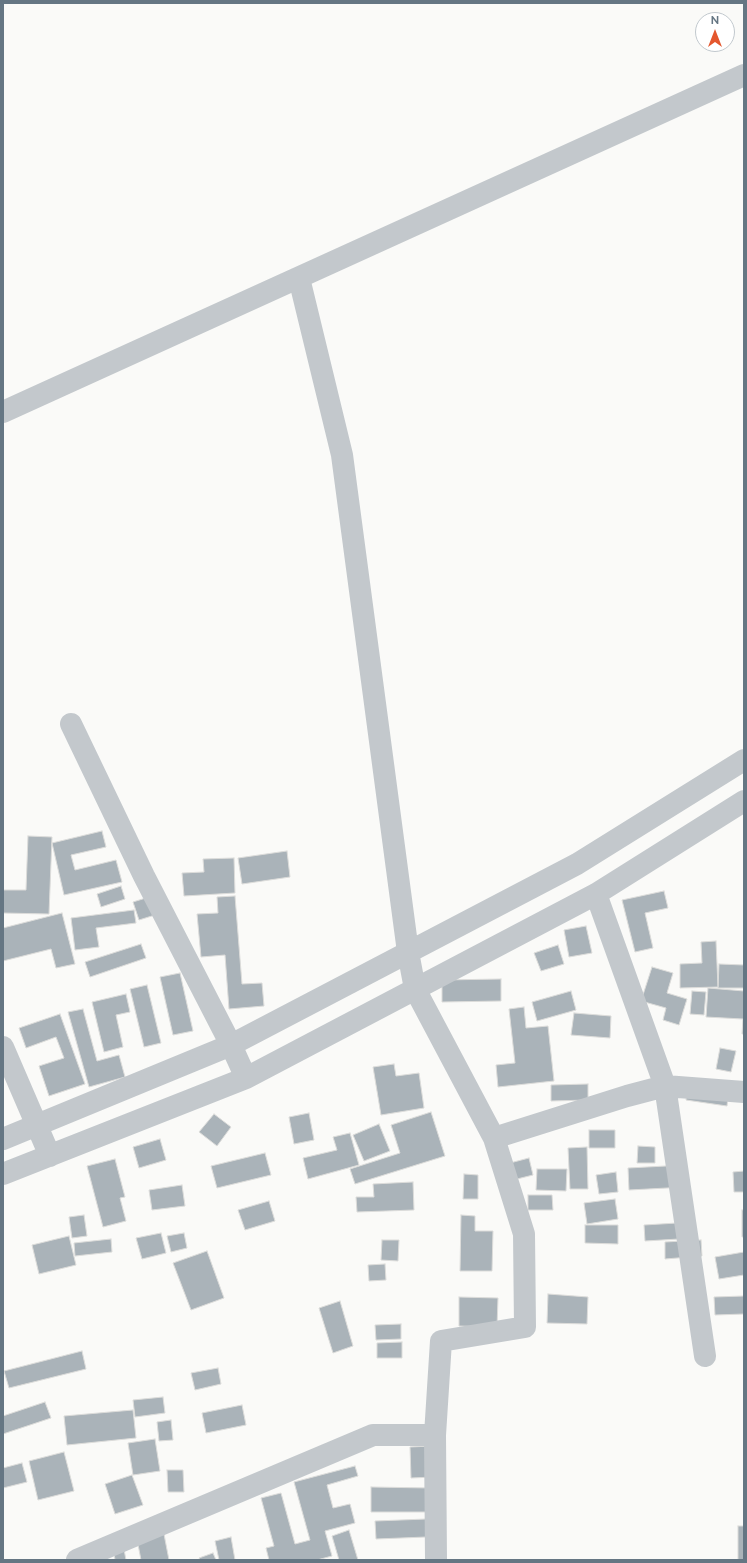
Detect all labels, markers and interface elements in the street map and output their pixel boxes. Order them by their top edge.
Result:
north arrow [695,12,735,52]
text: N [711,14,719,27]

